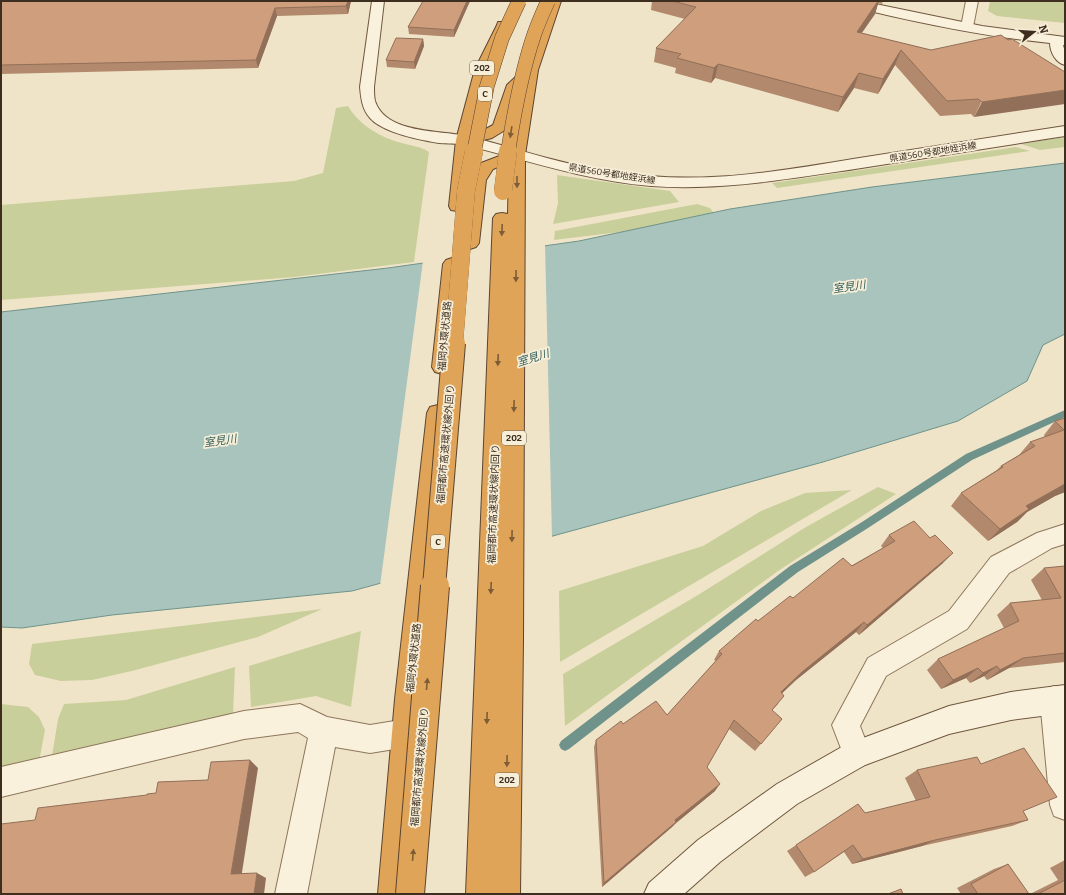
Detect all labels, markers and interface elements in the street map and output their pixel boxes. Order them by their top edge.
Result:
north arrow [1014,12,1054,52]
text: N [1036,23,1051,36]
road number: 202 [470,61,494,75]
road number: C [478,87,492,101]
one-way arrow [508,126,514,139]
street label: 県道560号都地姪浜線 [889,140,978,164]
street label: 県道560号都地姪浜線 [568,162,657,186]
one-way arrow [514,176,520,189]
one-way arrow [499,224,505,237]
one-way arrow [513,270,519,283]
water label: 室見川 [832,278,867,296]
street label: 福岡外環状道路 [436,301,454,371]
water label: 室見川 [515,347,552,369]
one-way arrow [495,354,501,367]
street label: 福岡都市高速環状線外回り [435,384,457,504]
one-way arrow [511,400,517,413]
road number: 202 [502,431,526,445]
water label: 室見川 [203,432,238,450]
street label: 福岡都市高速環状線内回り [486,444,502,564]
one-way arrow [509,530,515,543]
road number: C [431,535,445,549]
one-way arrow [488,582,494,595]
street label: 福岡外環状道路 [404,623,424,693]
one-way arrow [423,678,430,690]
street label: 福岡都市高速環状線外回り [409,707,431,827]
one-way arrow [484,712,490,725]
one-way arrow [504,755,511,767]
road number: 202 [495,773,519,787]
one-way arrow [410,849,416,861]

